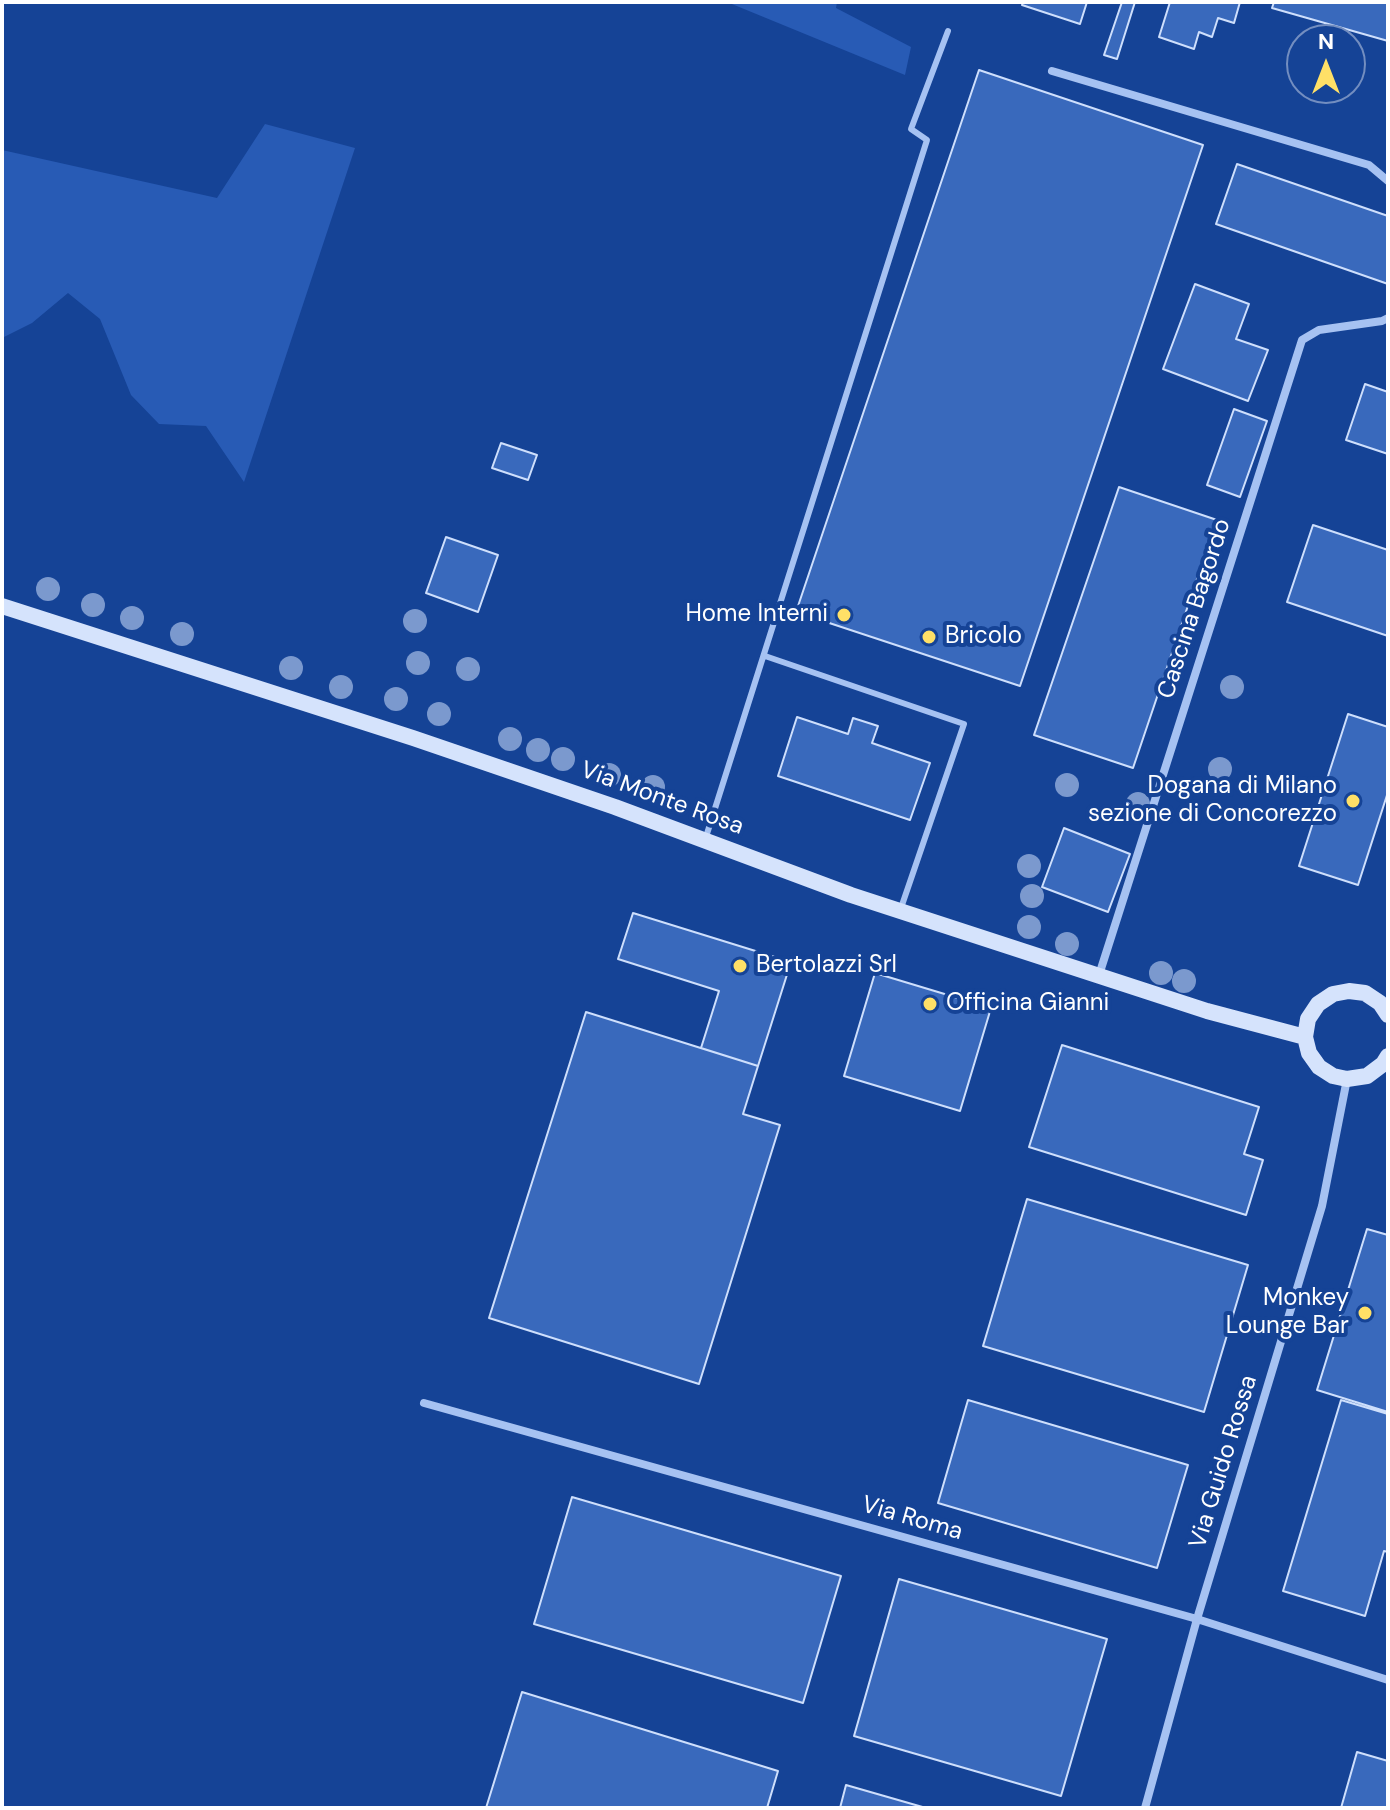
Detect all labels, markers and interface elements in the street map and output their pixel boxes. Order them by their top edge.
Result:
north arrow [1286,24,1366,104]
text: N [1318,27,1334,56]
street label: Cascina Bagordo [1152,515,1238,703]
place label: Home Interni [686,601,828,629]
marker: Home Interni [835,606,853,624]
place label: BricoIo [945,623,1022,651]
marker: BricoIo [920,628,938,646]
street label: Via Monte Rosa [577,756,747,842]
place label: Dogana di Milano sezione di Concorezzo [1088,773,1337,829]
marker: Dogana di Milano sezione di Concorezzo [1344,792,1362,810]
place label: Bertolazzi Srl [756,952,897,980]
marker: Bertolazzi Srl [731,957,749,975]
place label: Officina Gianni [946,990,1109,1018]
marker: Officina Gianni [921,995,939,1013]
place label: Monkey Lounge Bar [1226,1285,1349,1341]
marker: Monkey Lounge Bar [1356,1304,1374,1322]
street label: Via Guido Rossa [1184,1372,1264,1552]
street label: Via Roma [858,1491,966,1547]

